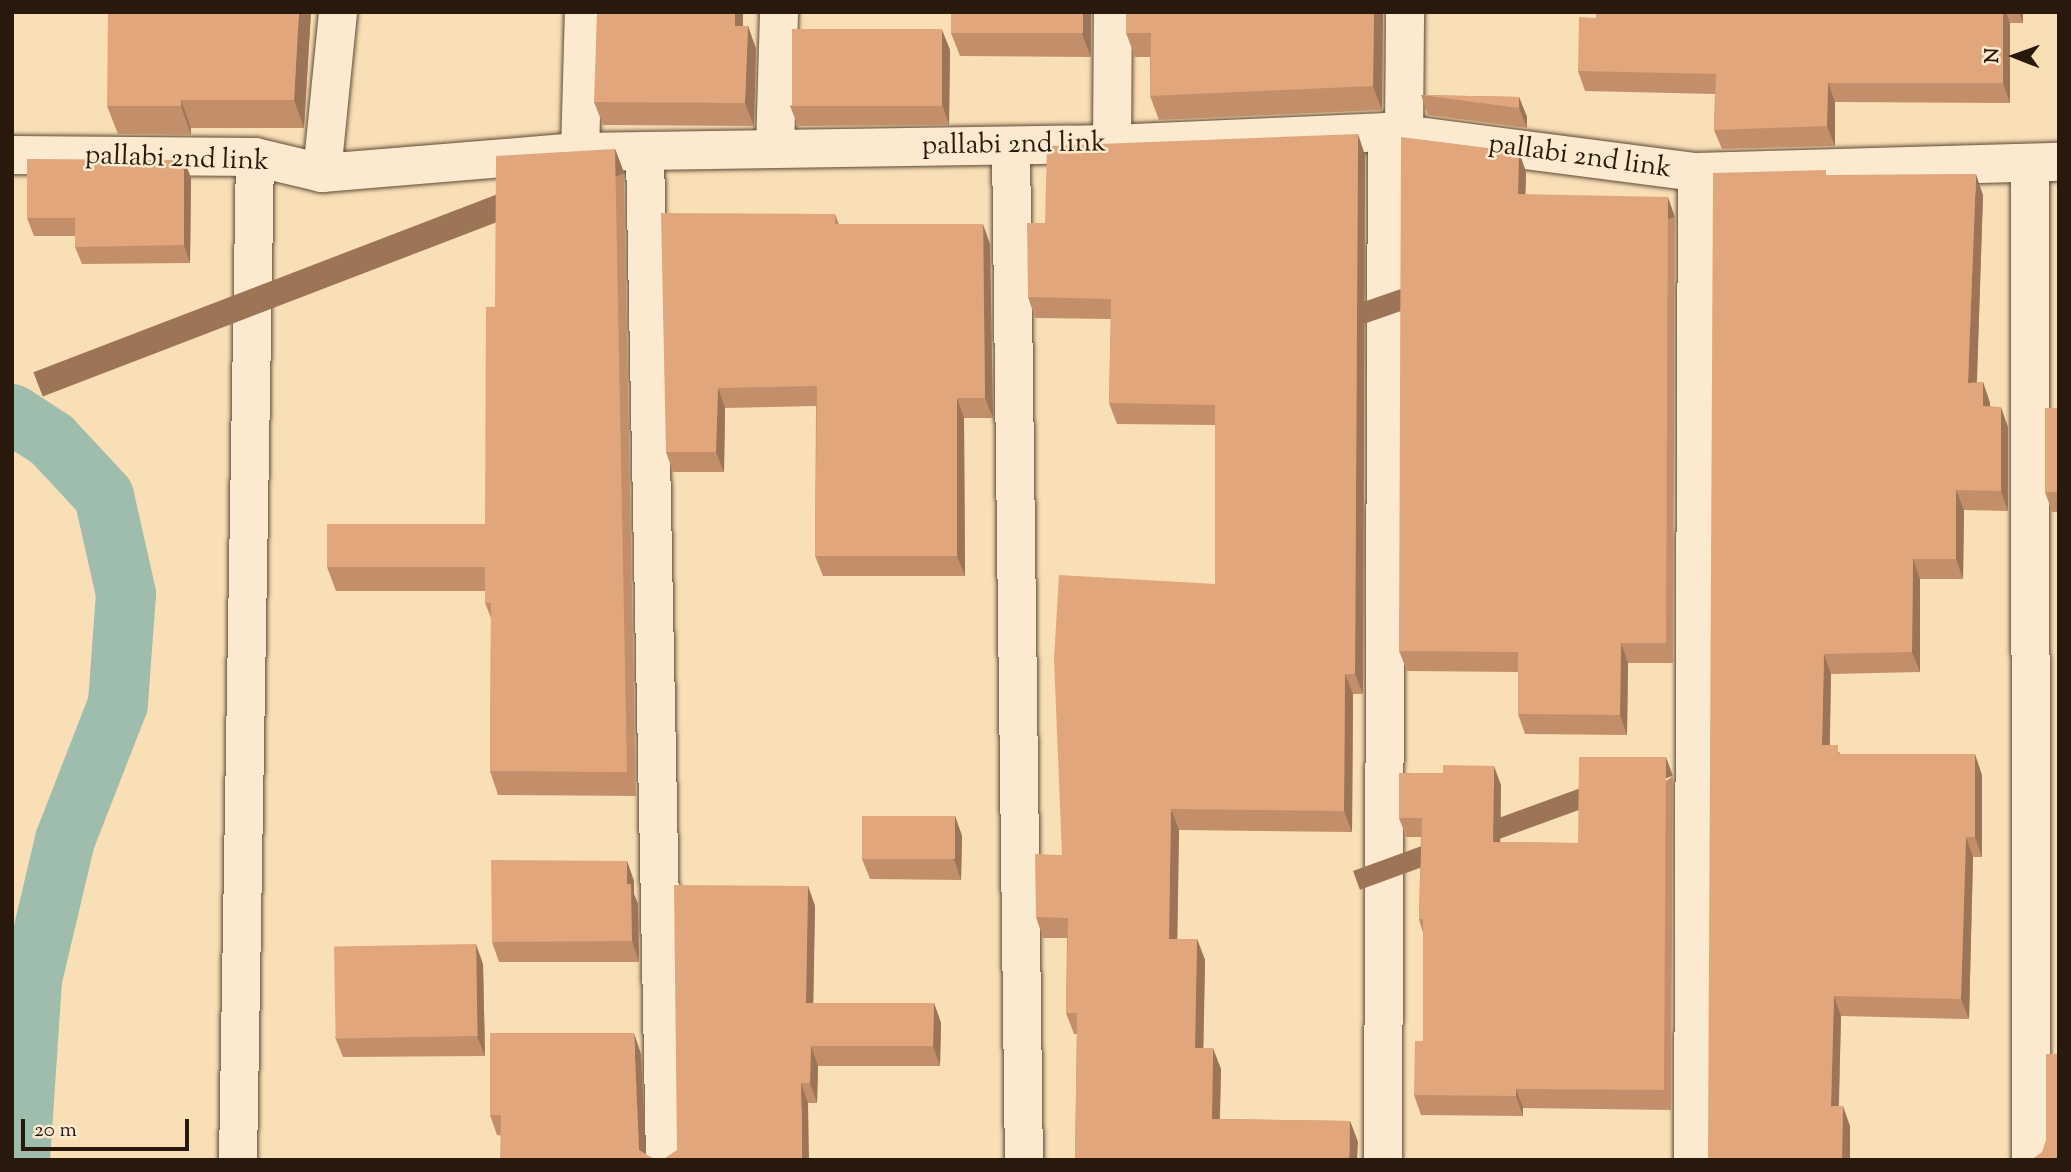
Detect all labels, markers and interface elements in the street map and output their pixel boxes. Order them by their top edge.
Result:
north arrow [1980,21,2050,91]
text: N [1980,48,2007,63]
street label: pallabi 2nd link [921,127,1107,163]
street label: pallabi 2nd link [1486,128,1674,186]
street label: pallabi 2nd link [84,139,270,179]
scale bar [24,1106,192,1150]
text: 20 m [34,1116,77,1146]

